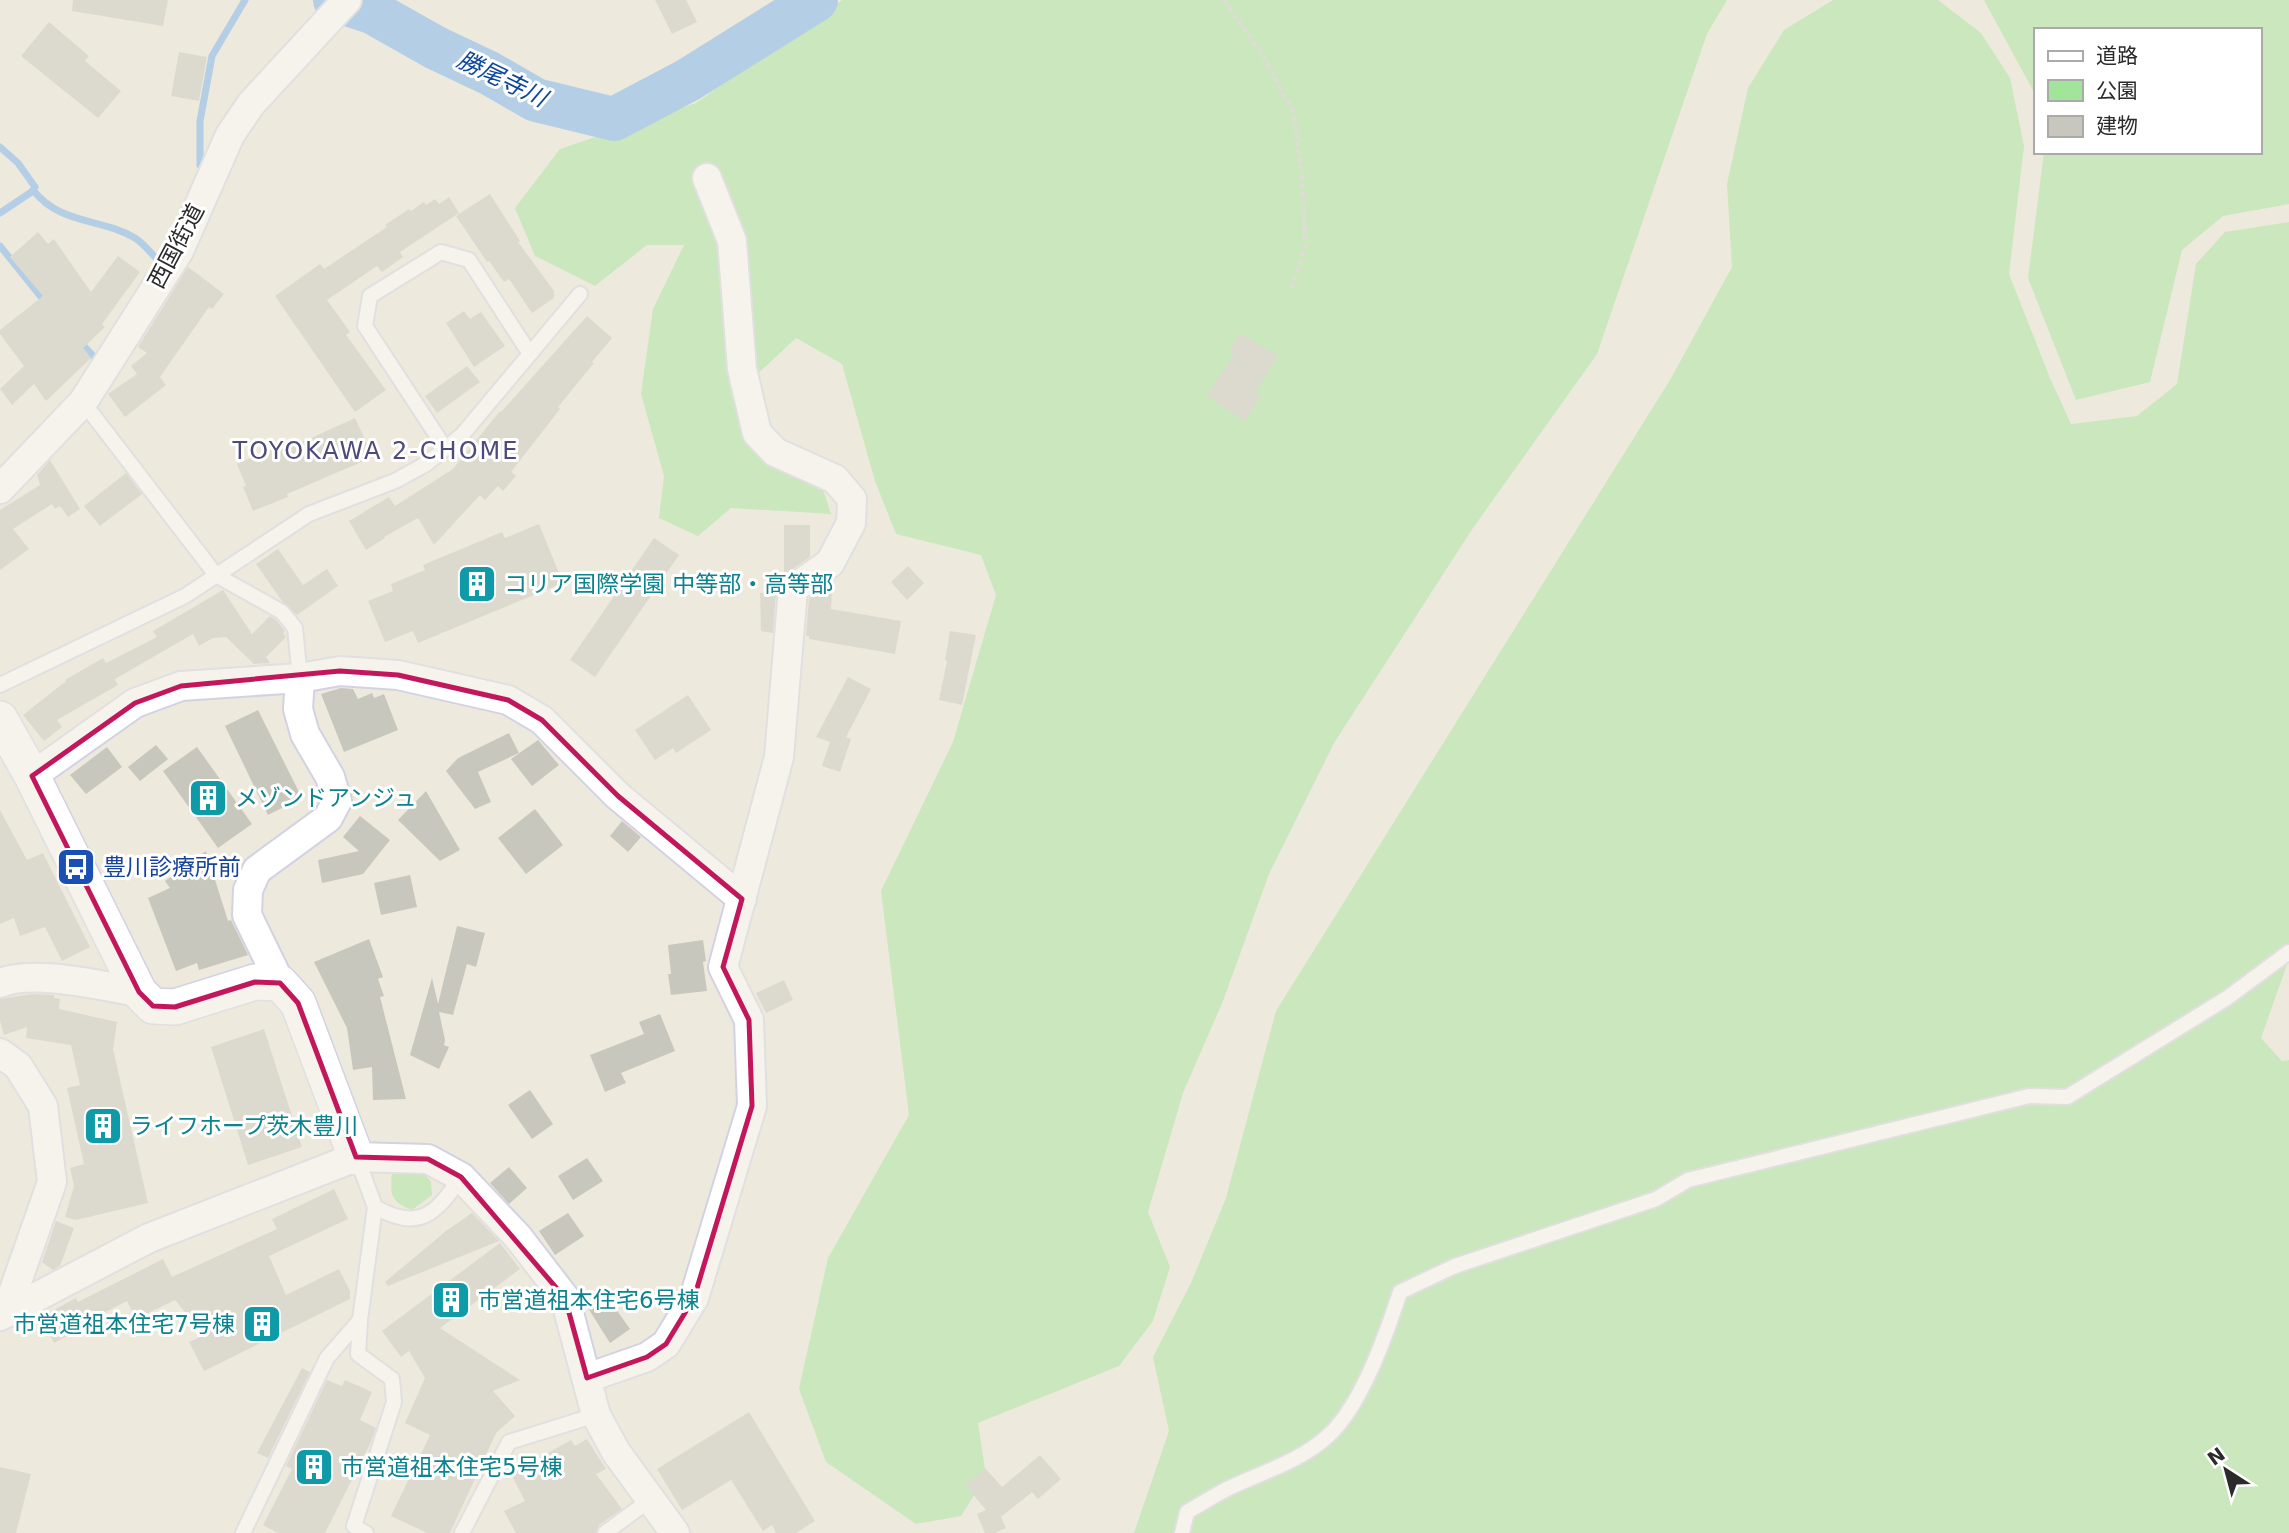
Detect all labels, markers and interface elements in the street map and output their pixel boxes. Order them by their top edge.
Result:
legend [2034,28,2261,154]
text: 道路 [2096,44,2138,68]
water label: 勝尾寺川 [453,45,554,114]
text: 公園 [2096,79,2138,103]
text: 建物 [2096,114,2138,138]
street label: 西国街道 [143,199,209,293]
district label: TOYOKAWA 2-CHOME [232,437,519,465]
building icon: コリア国際学園 中等部・高等部 [456,563,498,605]
place label: コリア国際学園 中等部・高等部 [504,571,833,597]
building icon: メゾンドアンジュ [187,777,229,819]
place label: メゾンドアンジュ [235,785,416,811]
bus stop icon: 豊川診療所前 [55,846,97,888]
place label: 豊川診療所前 [103,854,241,880]
building icon: ライフホープ茨木豊川 [82,1105,124,1147]
place label: ライフホープ茨木豊川 [130,1113,359,1139]
building icon: 市営道祖本住宅6号棟 [430,1279,472,1321]
place label: 市営道祖本住宅6号棟 [478,1287,700,1313]
building icon: 市営道祖本住宅7号棟 [241,1303,283,1345]
place label: 市営道祖本住宅7号棟 [13,1311,235,1337]
north arrow [2191,1435,2261,1505]
text: N [2203,1443,2229,1470]
building icon: 市営道祖本住宅5号棟 [293,1446,335,1488]
place label: 市営道祖本住宅5号棟 [341,1454,563,1480]

